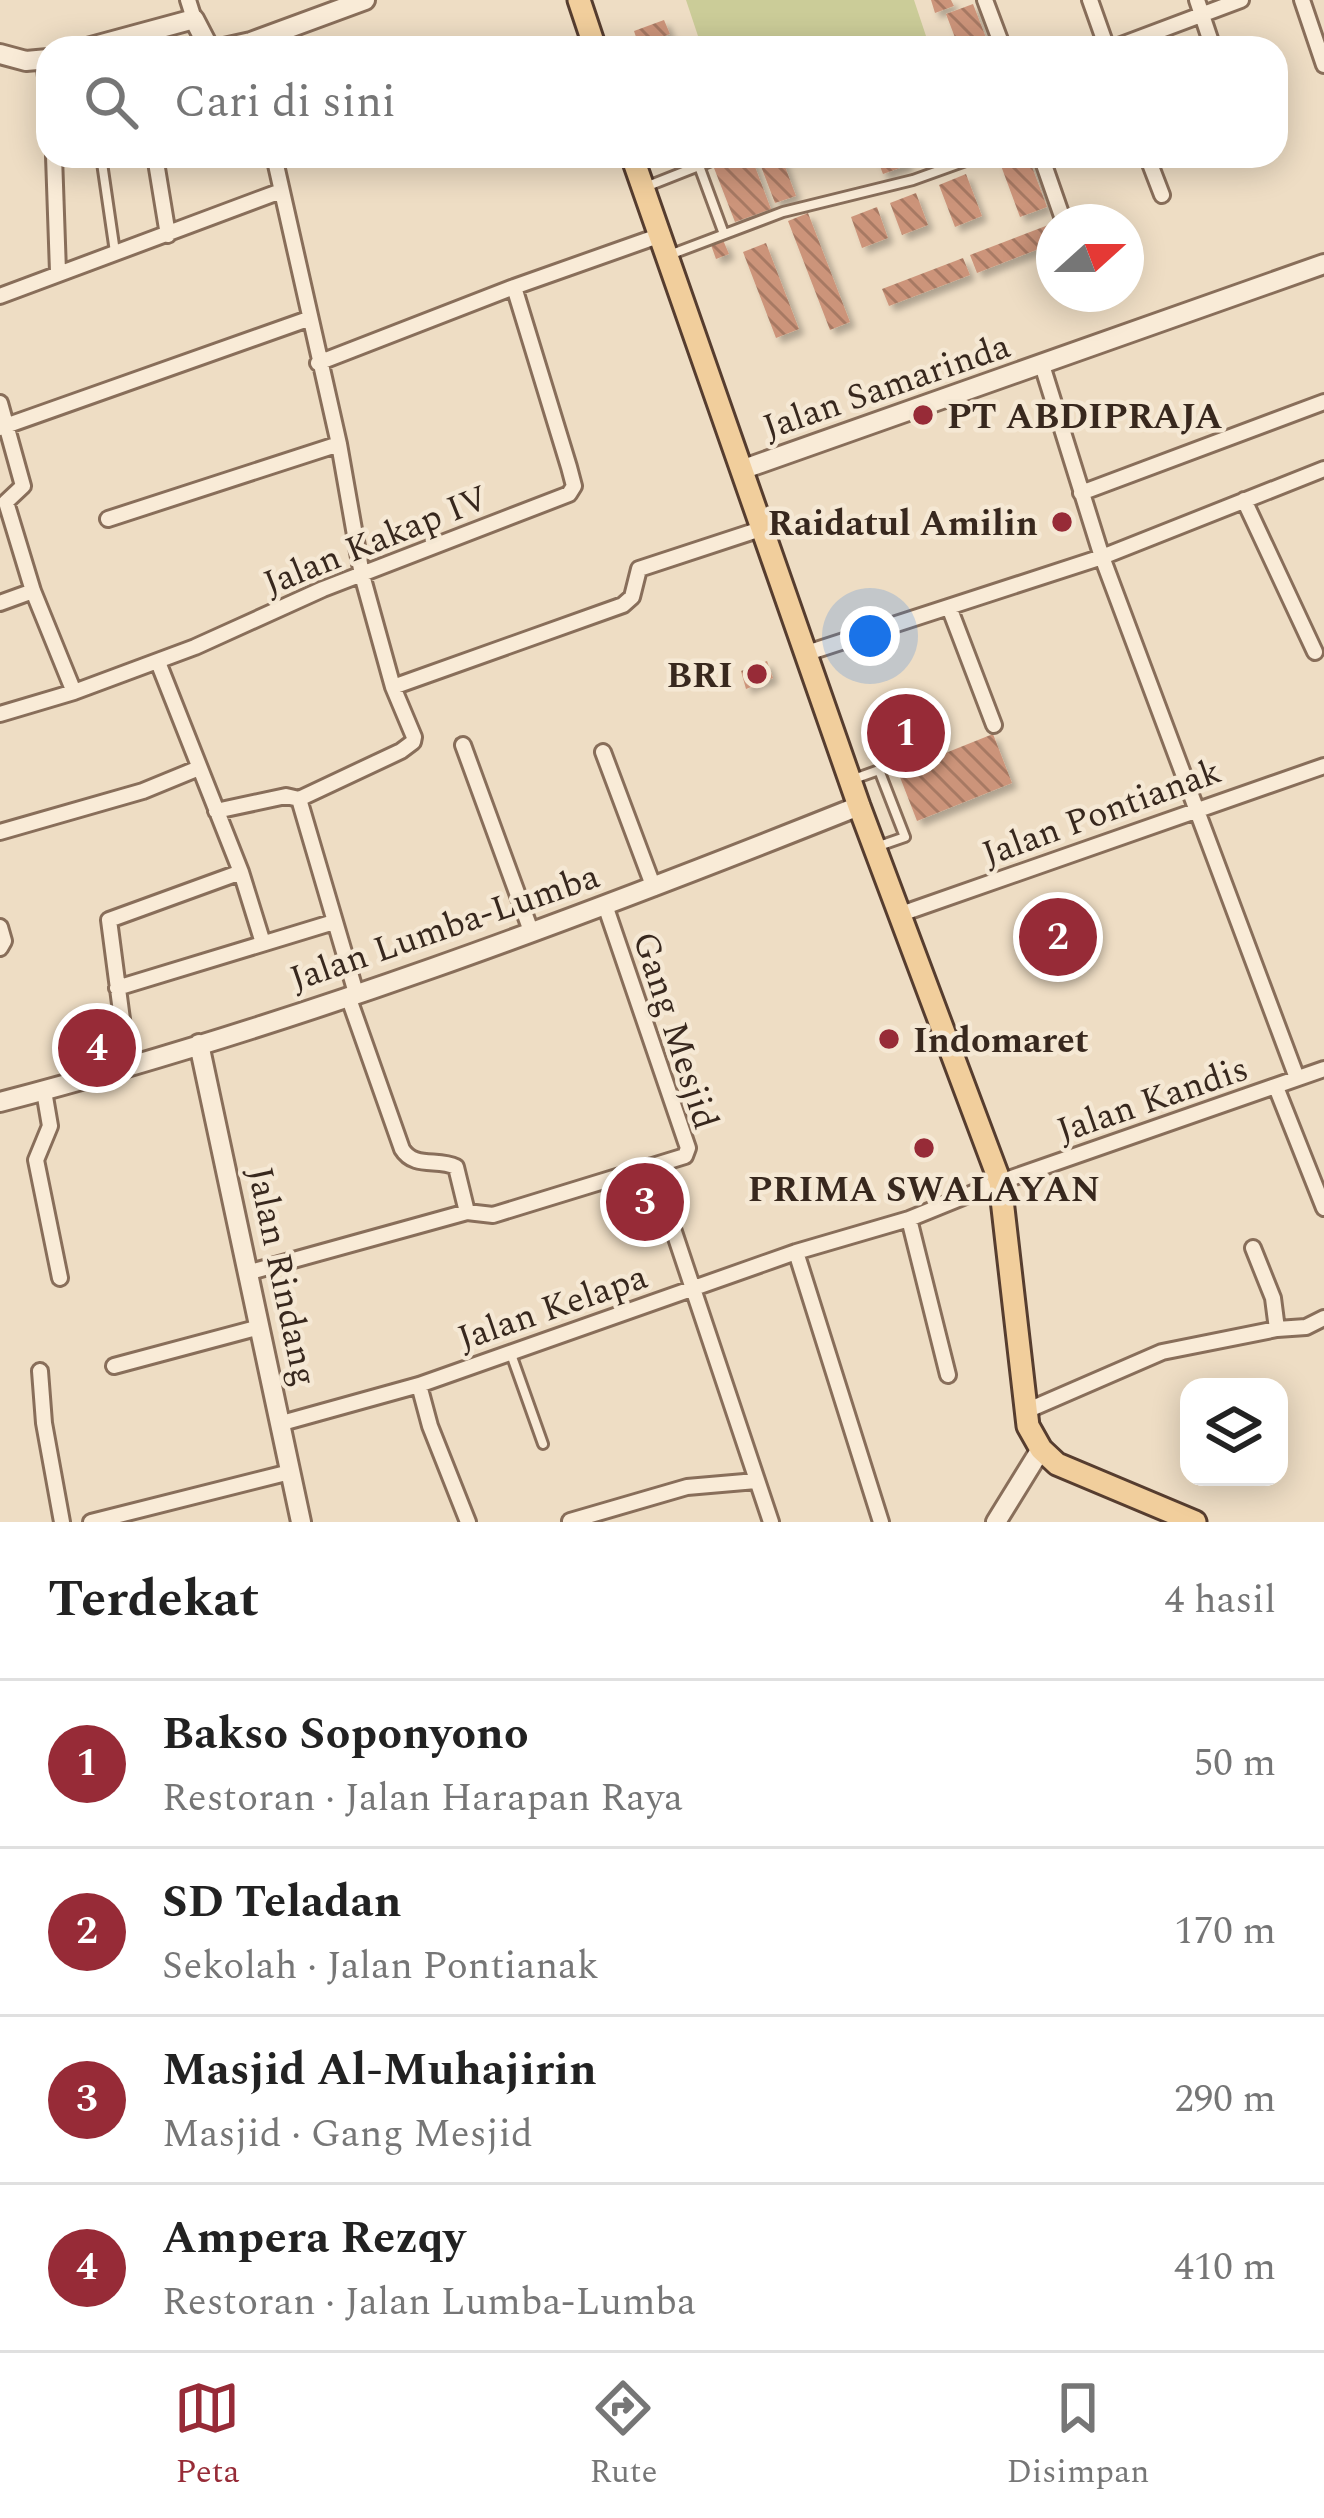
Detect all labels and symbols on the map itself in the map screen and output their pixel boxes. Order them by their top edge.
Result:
north arrow [1036,204,1144,312]
street label: Jalan Samarinda [756,319,1018,455]
place label: PT ABDIPRAJA [947,390,1223,445]
marker: PT ABDIPRAJA [910,402,936,428]
street label: Jalan Kakap IV [255,471,497,611]
place label: Raidatul Amilin [768,497,1038,552]
marker: Raidatul Amilin [1049,509,1075,535]
your location [840,606,900,666]
place label: BRI [667,649,733,704]
marker: BRI [744,661,770,687]
pin: 1 [867,688,945,778]
street label: Jalan Pontianak [974,745,1229,882]
street label: Jalan Lumba-Lumba [283,849,607,1007]
pin: 2 [1019,892,1097,982]
street label: Gang Mesjid [617,925,732,1137]
pin: 4 [58,1003,136,1093]
place label: Indomaret [913,1014,1089,1069]
marker: Indomaret [876,1026,902,1052]
street label: Jalan Kandis [1050,1042,1256,1159]
marker: PRIMA SWALAYAN [911,1135,937,1161]
pin: 3 [606,1157,684,1247]
street label: Jalan Rindang [232,1162,332,1391]
place label: PRIMA SWALAYAN [748,1163,1100,1218]
street label: Jalan Kelapa [450,1250,656,1367]

